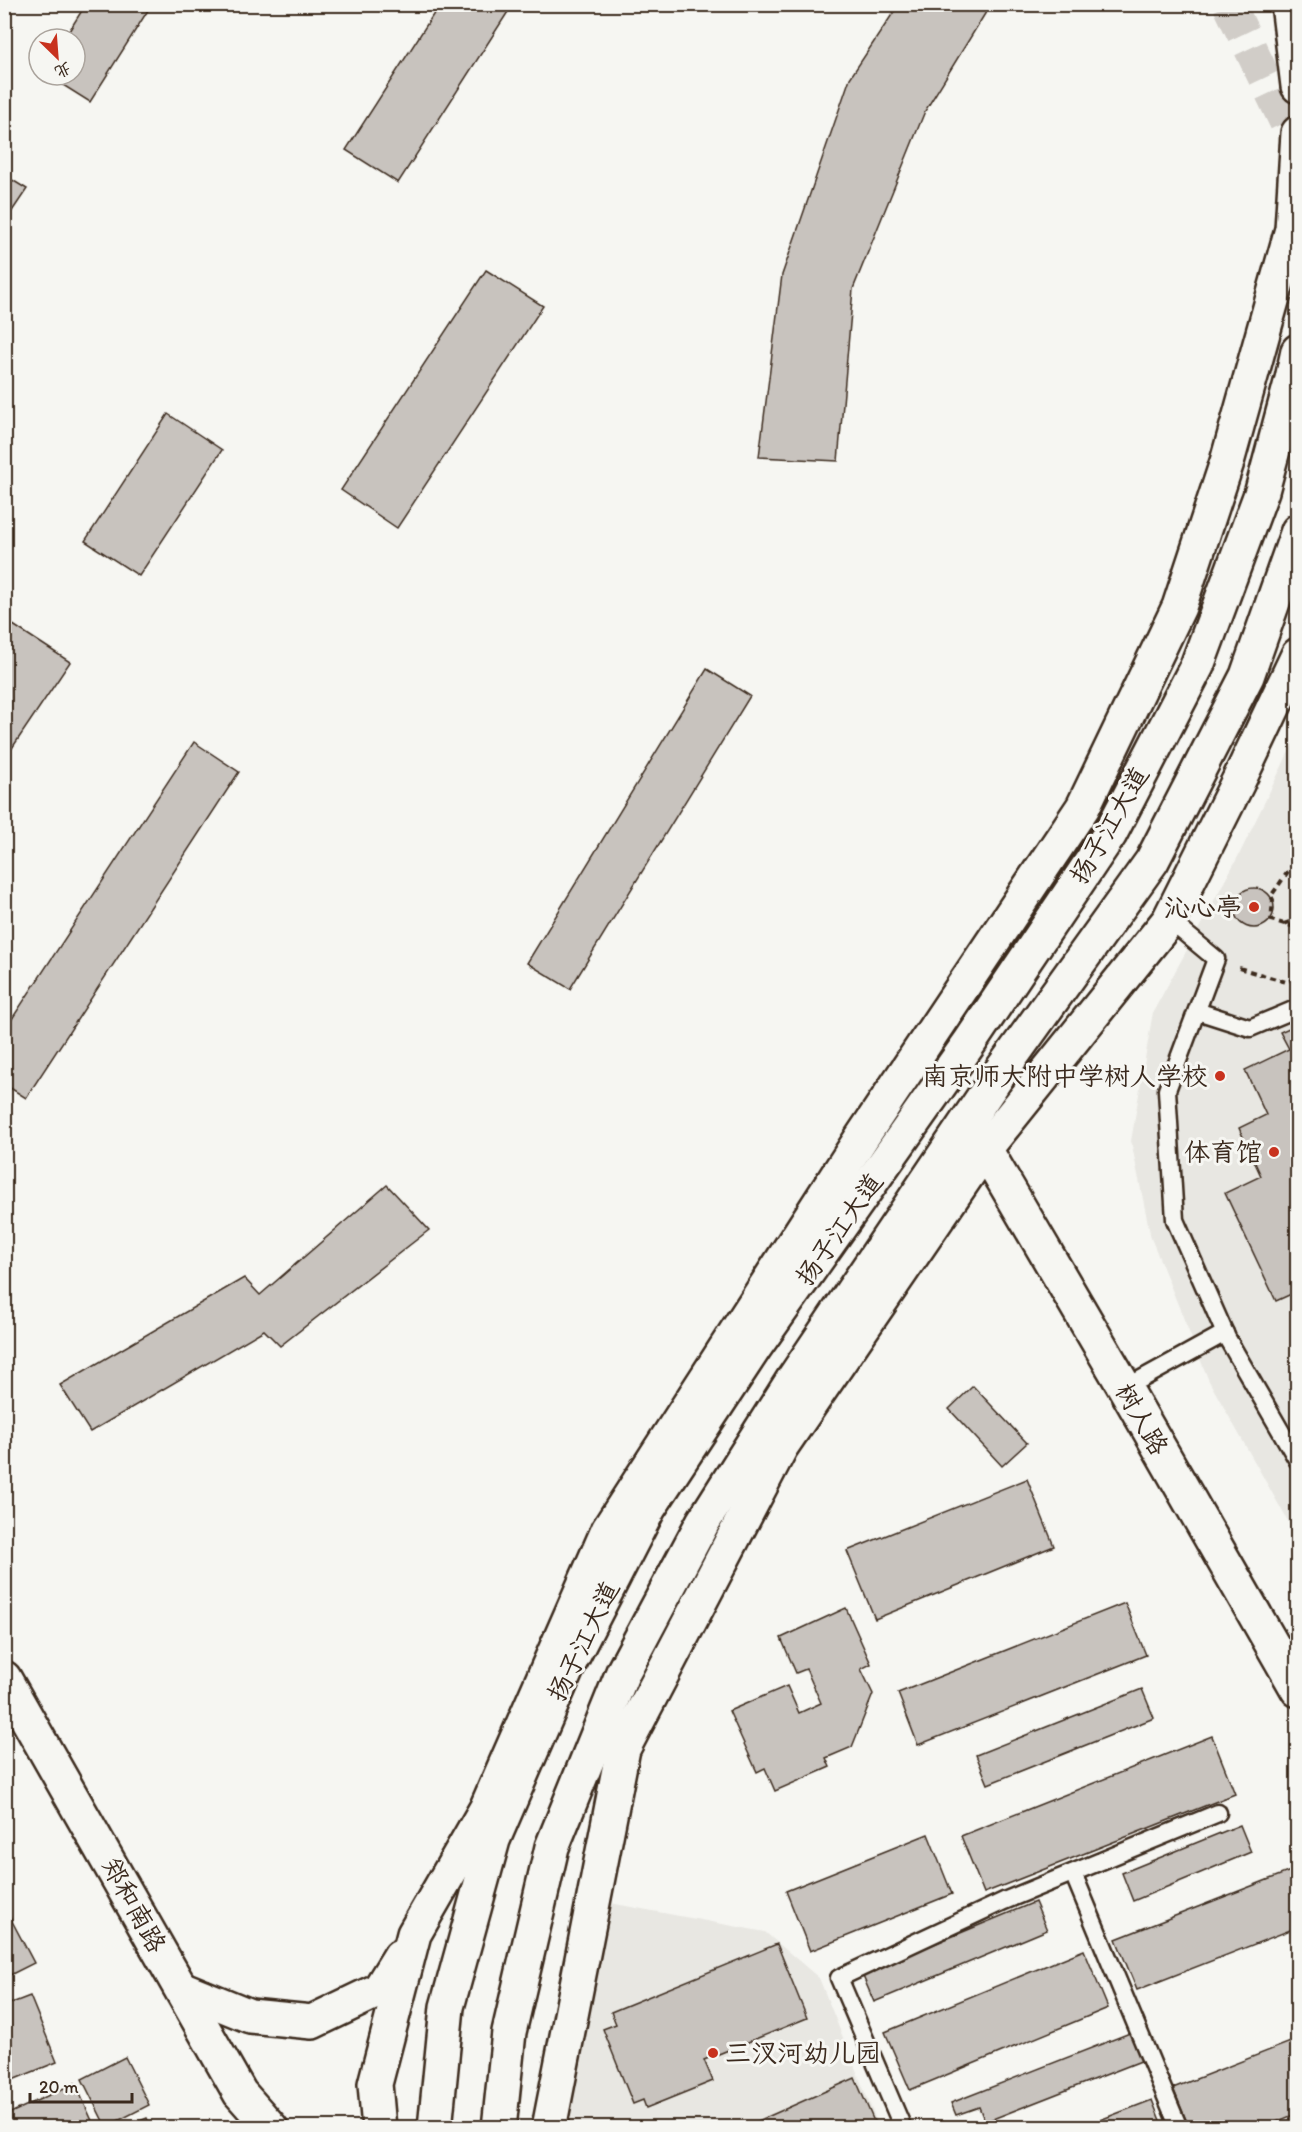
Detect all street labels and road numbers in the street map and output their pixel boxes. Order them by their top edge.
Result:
street label: 扬子江大道 [1063,761,1155,889]
street label: 扬子江大道 [789,1167,889,1291]
street label: 树人路 [1109,1377,1175,1461]
street label: 扬子江大道 [540,1576,626,1706]
street label: 郑和南路 [95,1852,173,1958]

